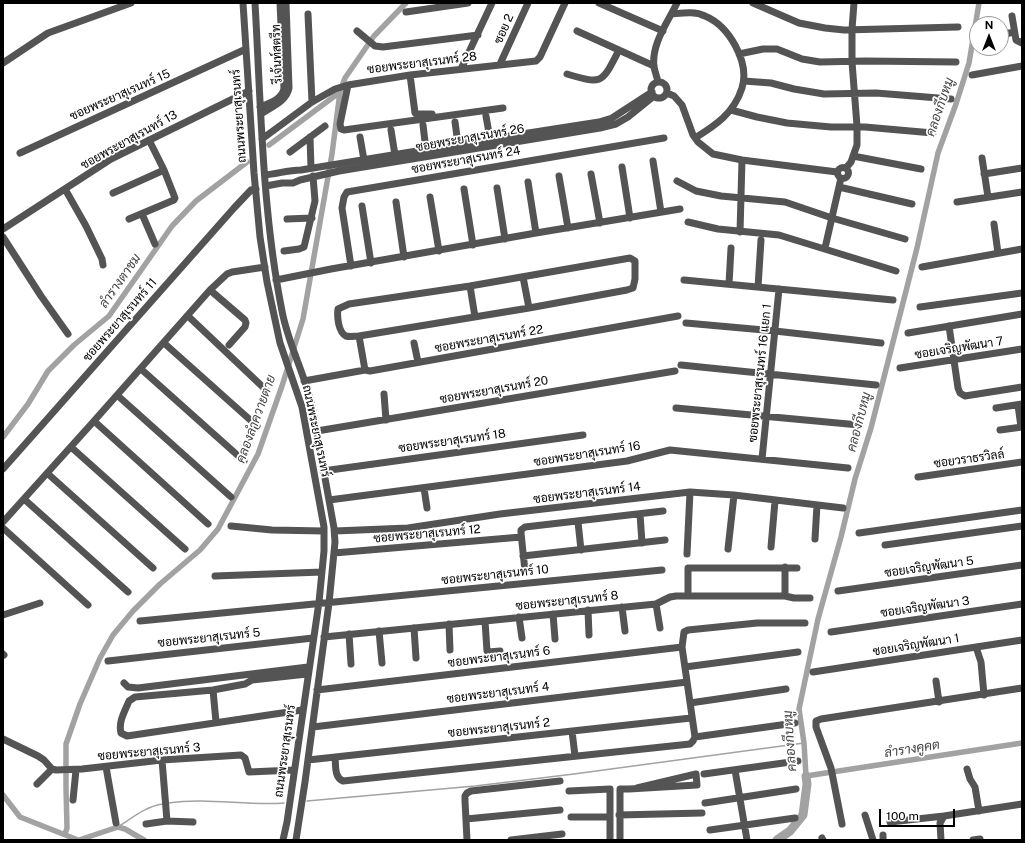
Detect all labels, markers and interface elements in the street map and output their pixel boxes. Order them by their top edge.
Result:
street label: ซอย 2 [491,12,517,46]
north arrow [969,16,1009,56]
text: N [985,19,993,31]
street label: รีเจ้นท์สตรีท [269,24,285,84]
street label: ซอยพระยาสุเรนทร์ 28 [366,49,478,77]
street label: ซอยพระยาสุเรนทร์ 15 [68,66,172,124]
street label: ถนนพระยาสุเรนทร์ [229,69,249,163]
water label: คลองกีบหมู [923,76,957,138]
street label: ซอยพระยาสุเรนทร์ 13 [78,108,180,172]
street label: ซอยพระยาสุเรนทร์ 26 [414,121,526,155]
street label: ซอยพระยาสุเรนทร์ 24 [410,143,522,177]
water label: ลำรางตาชม [96,251,144,311]
street label: ซอยพระยาสุเรนทร์ 11 [80,276,160,364]
street label: ซอยพระยาสุเรนทร์ 16 แยก 1 [746,303,774,443]
street label: ซอยพระยาสุเรนทร์ 22 [434,322,544,356]
street label: ซอยเจริญพัฒนา 7 [914,334,1004,362]
water label: คลองลำควายตาย [233,373,279,465]
street label: ซอยพระยาสุเรนทร์ 20 [439,373,549,407]
street label: ถนนพระยาสุเรนทร์ [299,384,333,478]
water label: คลองกีบหมู [844,391,874,453]
street label: ซอยพระยาสุเรนทร์ 18 [397,426,507,456]
street label: ซอยพระยาสุเรนทร์ 16 [533,438,641,470]
street label: ซอยวราธรวิลล์ [933,447,1005,471]
street label: ซอยพระยาสุเรนทร์ 14 [533,479,641,507]
street label: ซอยพระยาสุเรนทร์ 12 [373,522,481,546]
street label: ซอยเจริญพัฒนา 5 [883,554,975,580]
street label: ซอยพระยาสุเรนทร์ 10 [441,562,549,588]
street label: ซอยพระยาสุเรนทร์ 8 [515,588,619,614]
street label: ซอยเจริญพัฒนา 3 [879,594,971,620]
street label: ซอยพระยาสุเรนทร์ 5 [157,625,261,651]
street label: ซอยเจริญพัฒนา 1 [872,631,960,659]
street label: ซอยพระยาสุเรนทร์ 6 [447,644,551,670]
street label: ซอยพระยาสุเรนทร์ 4 [446,680,550,706]
street label: ถนนพระยาสุเรนทร์ [271,704,299,798]
water label: คลองกีบหมู [780,710,800,772]
street label: ซอยพระยาสุเรนทร์ 2 [447,715,551,741]
water label: ลำรางคูคต [883,737,941,761]
street label: ซอยพระยาสุเรนทร์ 3 [97,740,201,764]
scale bar [881,801,957,827]
text: 100 m [886,809,919,823]

